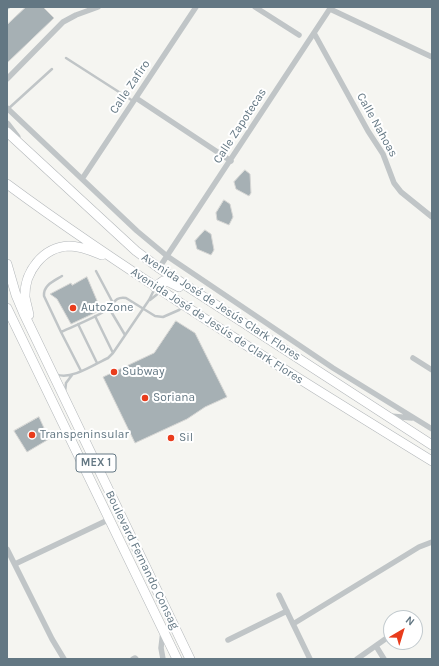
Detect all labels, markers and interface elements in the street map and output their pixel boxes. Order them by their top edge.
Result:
street label: Calle Zafiro [107,57,153,117]
street label: Calle Zapotecas [210,86,270,166]
street label: Calle Nahoas [353,90,401,160]
street label: Avenida José de Jesús Clark Flores [139,250,303,364]
street label: Avenida José de Jesús de Clark Flores [128,265,306,387]
place label: AutoZone [81,301,133,315]
marker: AutoZone [68,303,78,313]
place label: Subway [122,365,165,379]
marker: Subway [109,367,119,377]
place label: Soriana [153,391,195,405]
marker: Soriana [140,393,150,403]
place label: Transpeninsular [40,428,129,442]
marker: Transpeninsular [27,430,37,440]
place label: Sil [179,431,193,445]
marker: Sil [166,433,176,443]
road number: MEX 1 [76,454,116,472]
street label: Boulevard Fernando Consag [102,488,182,632]
north arrow [383,610,423,650]
text: N [403,613,417,628]

